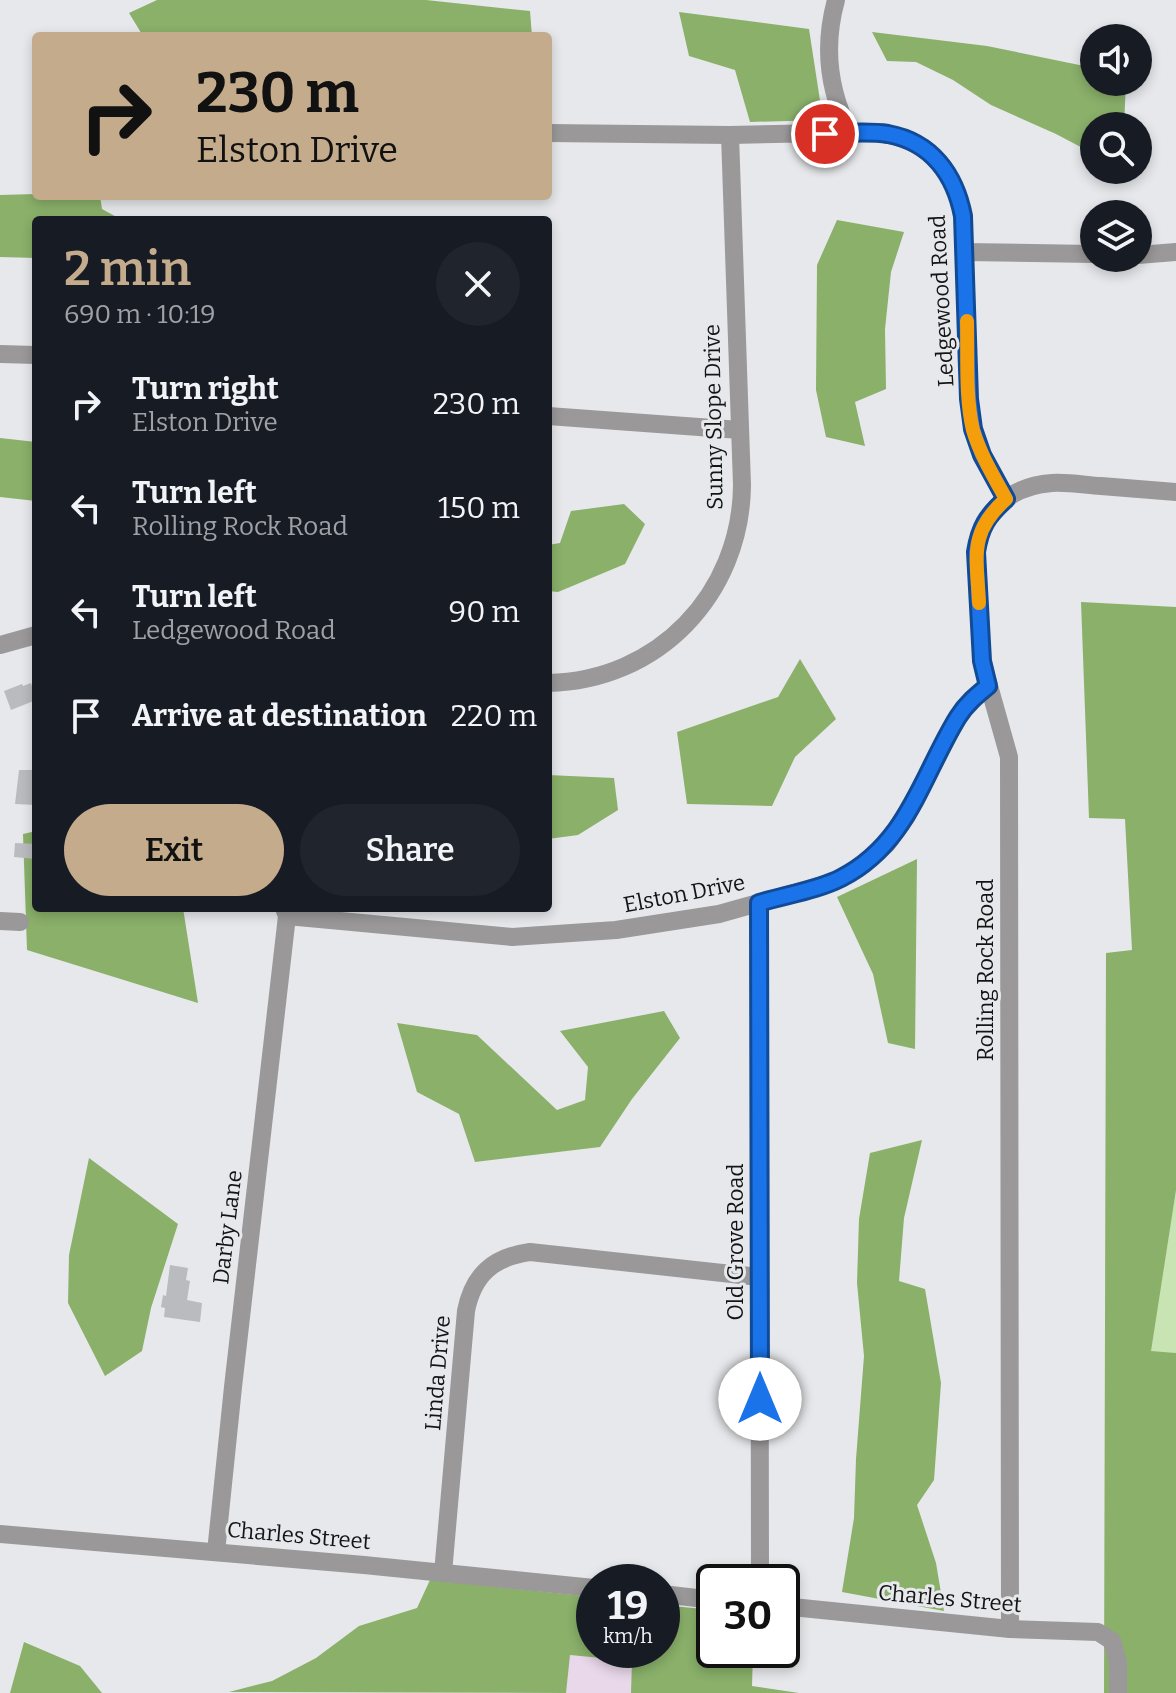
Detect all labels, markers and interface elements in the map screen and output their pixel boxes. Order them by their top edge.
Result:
map controls [1080,24,1152,272]
button: sound [1080,24,1152,96]
text: 230 m [196,60,359,127]
icon: right [64,64,168,168]
pin [791,100,859,168]
icon: arrive [803,112,847,156]
button: search [1080,112,1152,184]
text: Elston Drive [196,128,398,172]
button: layers [1080,200,1152,272]
street label: Ledgewood Road [924,214,959,388]
text: 2 min [64,240,191,298]
button: close [436,242,520,326]
text: 690 m · 10:19 [64,299,216,330]
street label: Sunny Slope Drive [698,324,729,510]
text: Turn right [132,371,279,407]
icon: right [64,382,108,426]
text: 230 m [433,386,520,422]
text: Elston Drive [132,407,278,438]
text: Turn left [132,475,257,511]
icon: left [64,486,108,530]
text: 150 m [438,490,520,526]
text: Rolling Rock Road [132,511,348,542]
text: Turn left [132,579,257,615]
icon: left [64,590,108,634]
text: 90 m [449,594,520,630]
text: Ledgewood Road [132,615,336,646]
icon: arrive [64,694,108,738]
text: Arrive at destination [132,698,427,734]
text: 220 m [451,698,537,734]
button: Exit [64,804,284,896]
button: Share [300,804,520,896]
street label: Elston Drive [621,868,747,919]
street label: Rolling Rock Road [972,879,999,1061]
street label: Old Grove Road [722,1163,749,1321]
street label: Darby Lane [207,1168,248,1286]
street label: Linda Drive [419,1314,456,1432]
position arrow [718,1357,802,1441]
street label: Charles Street [226,1516,372,1555]
speed limit sign: 30 [696,1564,800,1668]
street label: Charles Street [877,1579,1023,1618]
text: 19 [608,1582,648,1630]
text: km/h [603,1624,653,1648]

